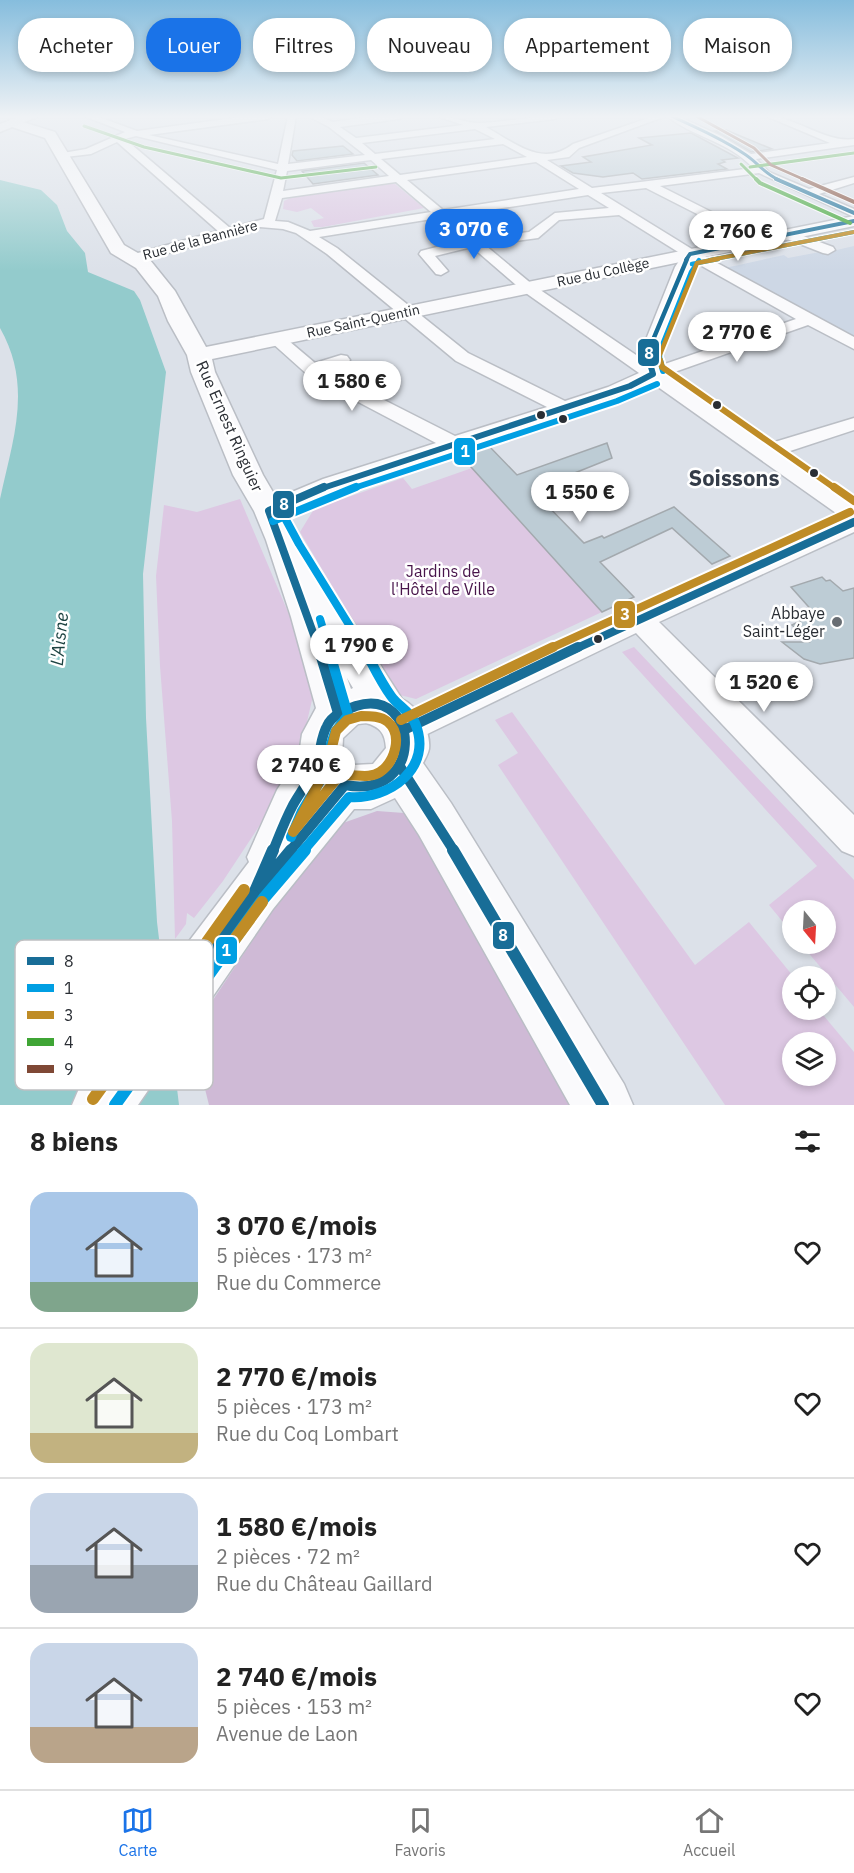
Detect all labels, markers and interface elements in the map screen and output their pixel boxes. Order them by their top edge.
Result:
chip: Acheter [18,18,134,72]
chip: Louer [146,18,241,72]
chip: Filtres [253,18,355,72]
chip: Nouveau [367,18,492,72]
chip: Appartement [504,18,671,72]
chip: Maison [683,18,792,72]
pin: 3 070 € [419,209,529,260]
pin: 2 760 € [683,211,793,262]
text: 3 070 € [439,215,509,242]
street label: Rue de la Bannière [141,216,260,264]
text: 2 760 € [703,217,773,244]
street label: Rue du Collège [555,253,651,291]
street label: Rue Saint-Quentin [305,300,421,342]
pin: 2 770 € [682,312,792,363]
text: 2 770 € [702,318,772,345]
line badge: 8 [637,338,660,367]
text: 8 [644,343,654,363]
street label: Rue Ernest Ringuier [192,357,268,495]
pin: 1 580 € [297,361,407,412]
text: 1 580 € [317,367,387,394]
unlabelled marker [711,399,723,411]
unlabelled marker [535,409,547,421]
unlabelled marker [557,413,569,425]
line badge: 1 [453,437,476,466]
text: 1 [460,441,470,461]
district label: Soissons [688,463,780,492]
unlabelled marker [808,467,820,479]
pin: 1 550 € [525,472,635,523]
text: 1 550 € [545,478,615,505]
line badge: 8 [272,490,295,519]
text: 8 [279,494,289,514]
park label: Jardins de l'Hôtel de Ville [391,561,495,599]
line badge: 3 [613,600,636,629]
place label: Abbaye Saint-Léger [743,603,825,641]
text: 3 [620,604,630,624]
water label: L'Aisne [45,611,73,667]
marker: Abbaye Saint-Léger [830,615,844,629]
pin: 1 790 € [304,625,414,676]
text: 1 790 € [324,631,394,658]
unlabelled marker [592,633,604,645]
pin: 1 520 € [709,662,819,713]
text: 1 520 € [729,668,799,695]
pin: 2 740 € [251,745,361,796]
text: 2 740 € [271,751,341,778]
north arrow [782,900,836,954]
map controls [782,900,836,1086]
line badge: 8 [492,921,515,950]
text: 8 [498,925,508,945]
line badge: 1 [215,936,238,965]
legend [15,940,213,1090]
text: 1 [221,940,231,960]
text: 8 [64,951,74,971]
button: locate [782,966,836,1020]
text: 1 [64,978,74,998]
text: 3 [64,1005,74,1025]
text: 4 [64,1032,74,1052]
button: layers [782,1032,836,1086]
text: 9 [64,1059,74,1079]
text: 8 biens [30,1124,118,1158]
icon: filters [791,1125,824,1158]
text: 3 070 €/mois [216,1208,377,1242]
icon: home [78,1216,150,1288]
icon: heart [791,1236,824,1269]
text: 5 pièces · 173 m² [216,1242,372,1269]
text: Rue du Commerce [216,1269,381,1296]
text: 2 770 €/mois [216,1359,377,1393]
icon: home [78,1367,150,1439]
icon: heart [791,1387,824,1420]
text: 5 pièces · 173 m² [216,1393,372,1420]
text: Rue du Coq Lombart [216,1420,399,1447]
text: 1 580 €/mois [216,1509,377,1543]
icon: home [78,1517,150,1589]
icon: heart [791,1537,824,1570]
text: 2 pièces · 72 m² [216,1543,360,1570]
text: Rue du Château Gaillard [216,1570,433,1597]
text: 2 740 €/mois [216,1659,377,1693]
icon: home [78,1667,150,1739]
icon: heart [791,1687,824,1720]
text: 5 pièces · 153 m² [216,1693,372,1720]
text: Avenue de Laon [216,1720,358,1747]
tab: Carte [119,1804,157,1860]
tab: Favoris [395,1804,446,1860]
tab: Accueil [683,1804,735,1860]

